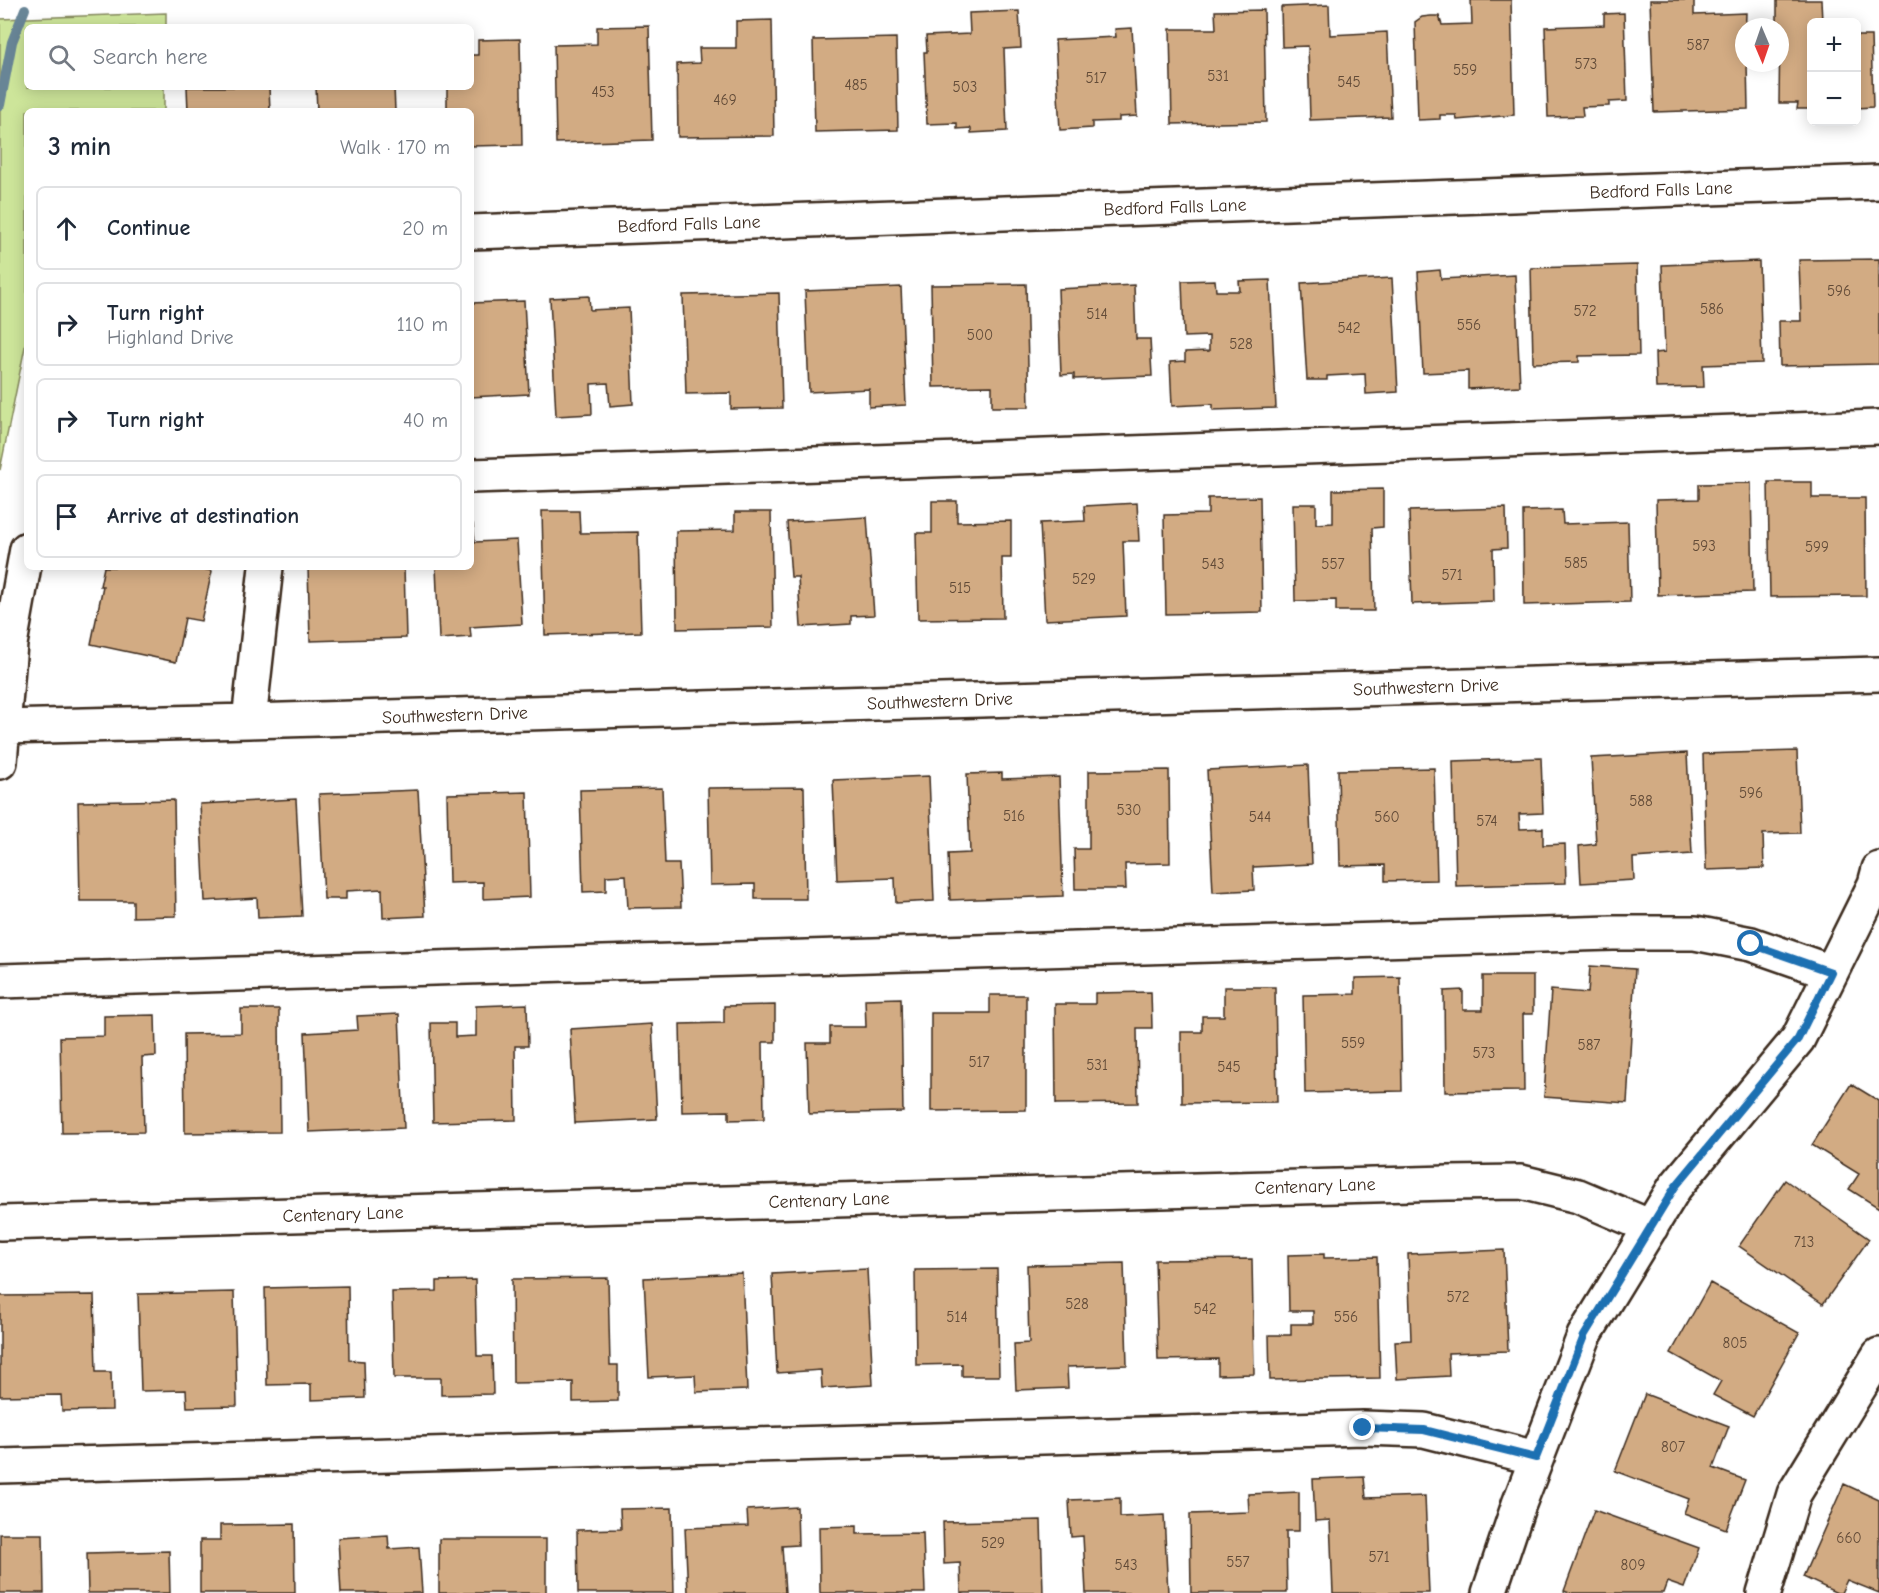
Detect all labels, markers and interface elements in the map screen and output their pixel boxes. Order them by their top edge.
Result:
north arrow [1735,18,1789,72]
map controls [1807,18,1861,126]
button: + [1807,18,1861,72]
search box [24,24,474,90]
house number: 587 [1687,36,1709,54]
icon: search [45,41,78,74]
text: Search here [93,44,208,70]
house number: 573 [1575,55,1597,73]
house number: 559 [1453,61,1477,79]
house number: 531 [1207,67,1229,85]
house number: 517 [1085,69,1107,87]
button: − [1807,72,1861,126]
house number: 545 [1337,73,1361,91]
house number: 485 [844,76,868,94]
house number: 503 [953,78,977,96]
house number: 453 [592,83,614,101]
house number: 469 [713,91,737,109]
text: 3 min [48,132,111,162]
text: Walk · 170 m [340,136,450,159]
street label: Bedford Falls Lane [1589,178,1733,203]
street label: Bedford Falls Lane [1103,195,1247,220]
icon: ahead [50,212,83,245]
street label: Bedford Falls Lane [617,212,761,237]
text: Continue [107,215,190,241]
text: 20 m [402,217,448,240]
house number: 596 [1827,282,1851,300]
text: Turn right [107,300,204,326]
house number: 586 [1700,300,1724,318]
house number: 572 [1573,302,1597,320]
house number: 514 [1086,305,1108,323]
icon: right [50,308,83,341]
text: 110 m [397,313,448,336]
house number: 556 [1457,316,1481,334]
house number: 542 [1337,319,1361,337]
text: Highland Drive [107,326,233,349]
house number: 500 [967,326,993,344]
house number: 528 [1229,335,1253,353]
icon: right [50,404,83,437]
text: Turn right [107,407,204,433]
text: 40 m [403,409,448,432]
icon: arrive [50,500,83,533]
text: Arrive at destination [107,503,299,529]
house number: 593 [1692,537,1716,555]
house number: 599 [1805,538,1829,556]
house number: 585 [1564,554,1588,572]
house number: 543 [1202,555,1224,573]
house number: 557 [1321,555,1345,573]
house number: 571 [1441,566,1463,584]
house number: 529 [1072,570,1096,588]
house number: 515 [949,579,971,597]
street label: Southwestern Drive [1353,674,1499,701]
street label: Southwestern Drive [867,688,1013,715]
street label: Southwestern Drive [382,702,528,729]
house number: 596 [1739,784,1763,802]
house number: 588 [1629,792,1653,810]
house number: 530 [1117,801,1141,819]
house number: 516 [1003,807,1025,825]
house number: 544 [1249,808,1271,826]
house number: 560 [1374,808,1400,826]
house number: 574 [1476,812,1498,830]
route start [1737,930,1763,956]
house number: 559 [1341,1034,1365,1052]
house number: 587 [1578,1036,1600,1054]
house number: 573 [1473,1044,1495,1062]
house number: 517 [968,1053,990,1071]
house number: 531 [1086,1056,1108,1074]
house number: 545 [1217,1058,1241,1076]
street label: Centenary Lane [1254,1174,1376,1199]
street label: Centenary Lane [768,1188,890,1213]
street label: Centenary Lane [282,1202,404,1227]
house number: 713 [1794,1233,1814,1251]
house number: 572 [1446,1288,1470,1306]
house number: 528 [1065,1295,1089,1313]
house number: 542 [1193,1300,1217,1318]
house number: 514 [946,1308,968,1326]
house number: 556 [1334,1308,1358,1326]
house number: 805 [1723,1334,1748,1352]
route end [1349,1414,1375,1440]
house number: 807 [1661,1438,1685,1456]
house number: 660 [1836,1529,1862,1547]
house number: 529 [981,1534,1005,1552]
house number: 571 [1368,1548,1390,1566]
house number: 557 [1226,1553,1250,1571]
house number: 543 [1115,1556,1137,1574]
house number: 809 [1621,1556,1645,1574]

